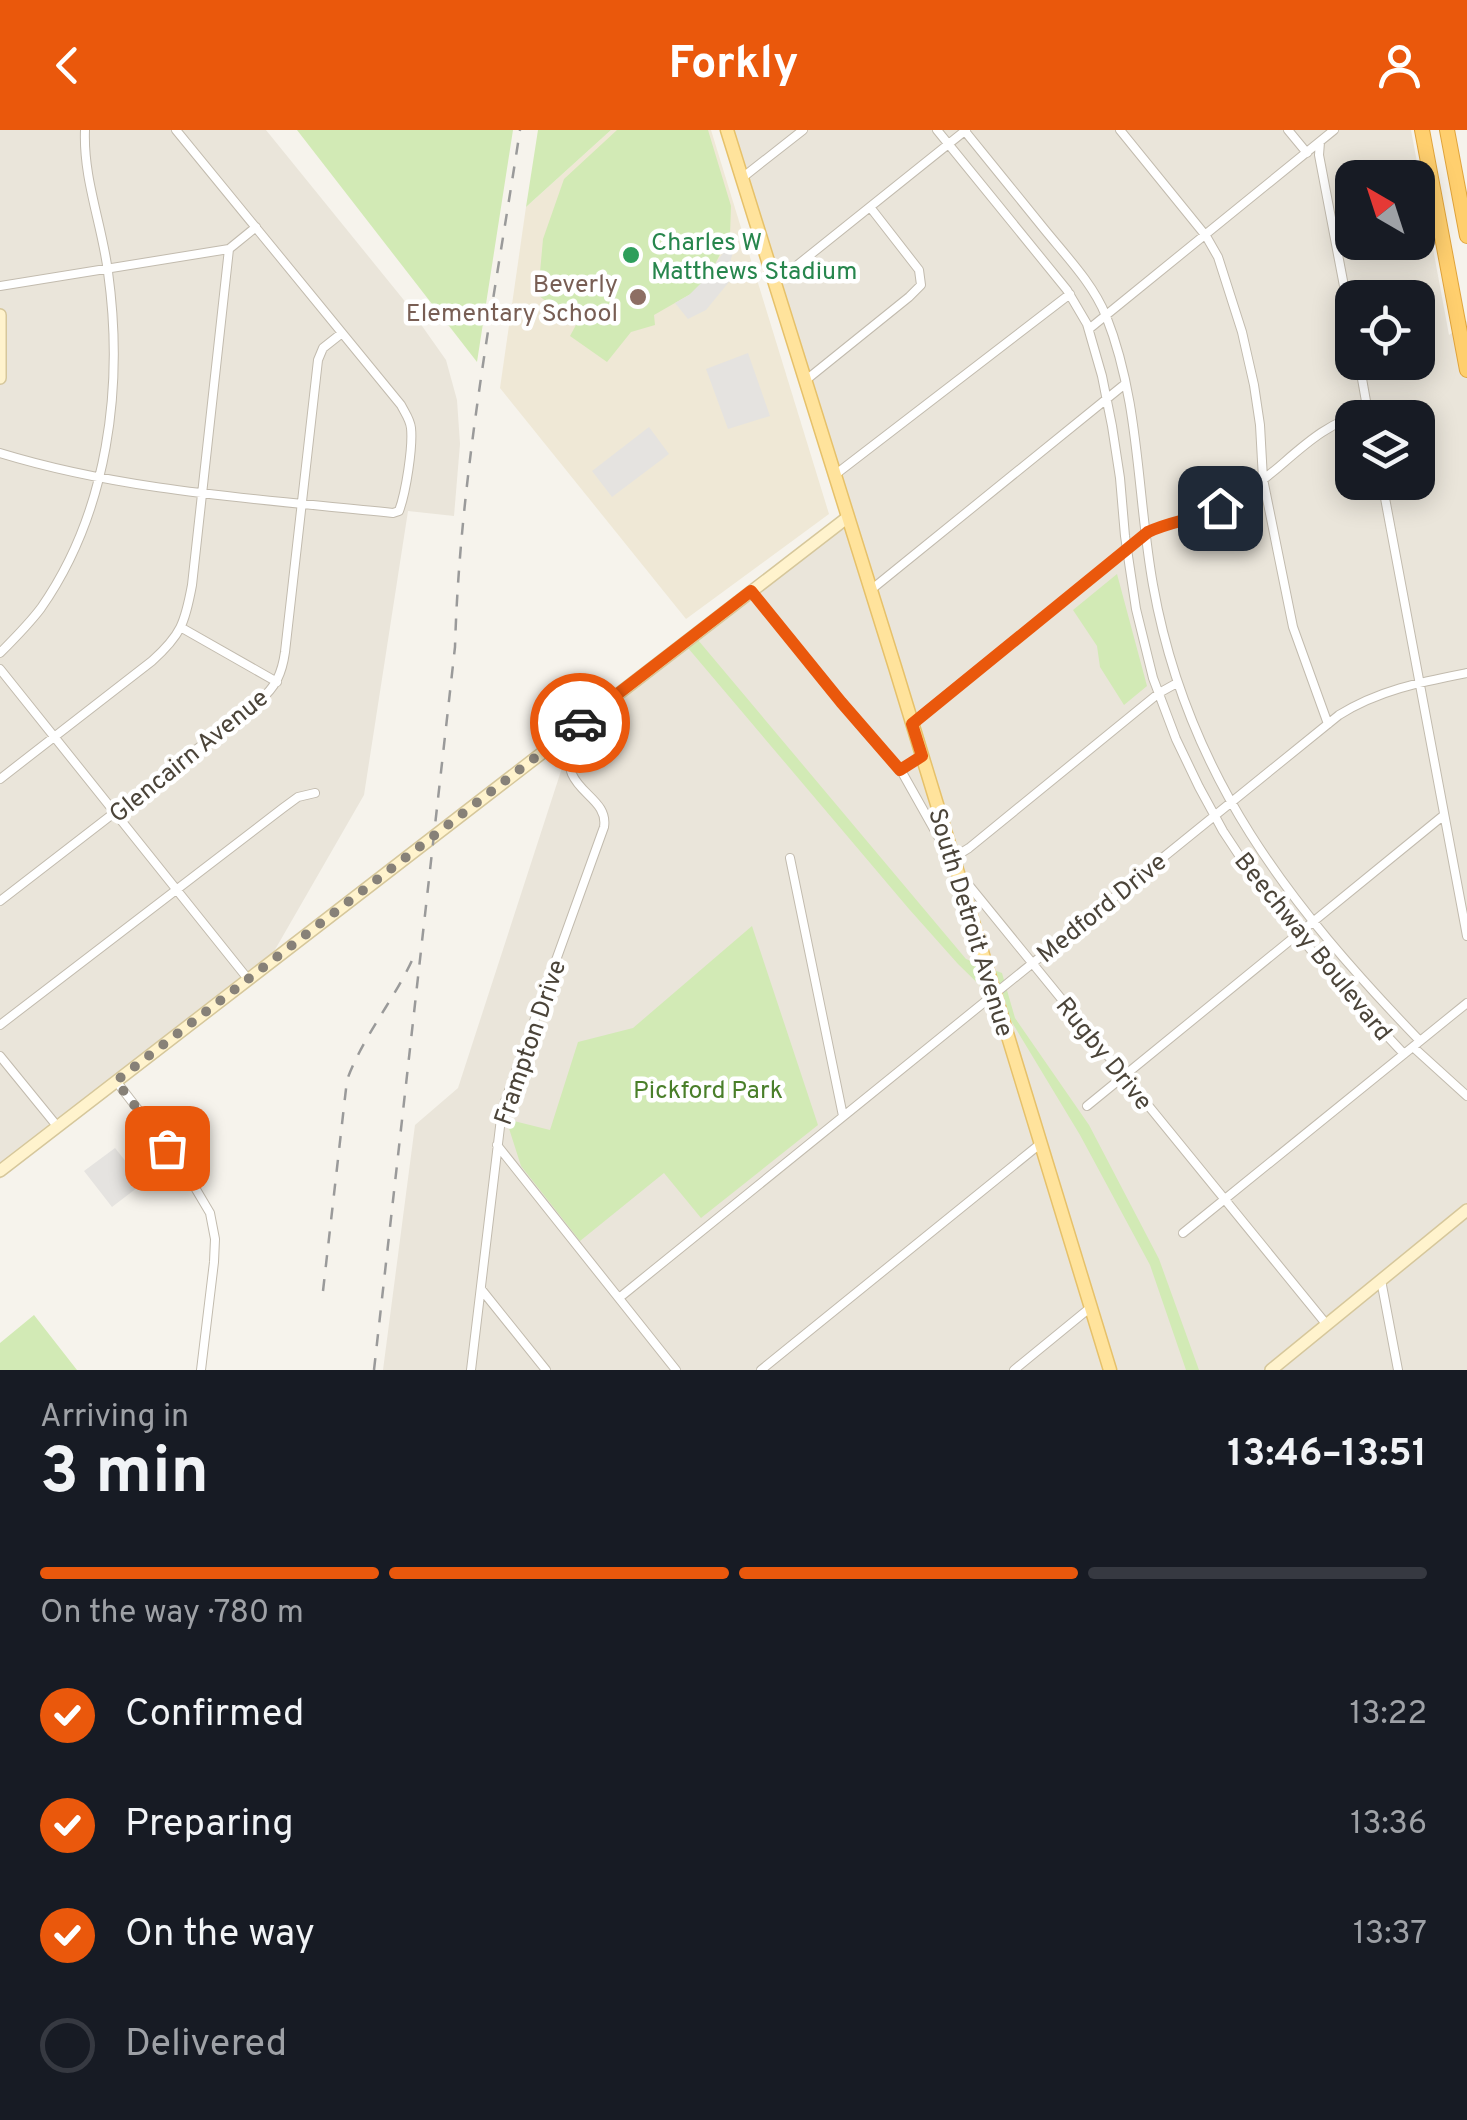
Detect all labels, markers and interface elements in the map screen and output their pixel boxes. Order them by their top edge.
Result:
text: Forkly [669,37,798,94]
icon: back [40,38,95,93]
icon: person [1372,38,1427,93]
north arrow [1335,160,1435,260]
map controls [1335,160,1435,500]
place label: Charles W Matthews Stadium [651,228,857,289]
marker: Charles W Matthews Stadium [620,244,642,266]
place label: Beverly Elementary School [406,270,618,331]
button: locate [1335,280,1435,380]
marker: Beverly Elementary School [627,286,649,308]
button: layers [1335,400,1435,500]
pin [1178,466,1263,551]
icon: home [1193,481,1248,536]
courier [530,673,630,773]
street label: Glencairn Avenue [104,683,276,831]
icon: car [553,696,608,751]
street label: South Detroit Avenue [919,805,1019,1041]
street label: Medford Drive [1031,847,1174,971]
street label: Beechway Boulevard [1226,847,1398,1049]
street label: Frampton Drive [489,956,575,1130]
street label: Rugby Drive [1047,992,1158,1118]
park label: Pickford Park [633,1076,783,1108]
pin [125,1106,210,1191]
icon: bag [140,1121,195,1176]
text: Arriving in [40,1398,189,1438]
text: 13:46–13:51 [1227,1431,1427,1480]
text: 3 min [40,1434,209,1516]
text: On the way · 780 m [40,1594,304,1634]
icon: check [40,1688,95,1743]
text: Confirmed [125,1691,304,1740]
text: 13:22 [1349,1695,1427,1735]
icon: check [40,1798,95,1853]
text: Preparing [125,1801,294,1850]
text: 13:36 [1350,1805,1427,1845]
icon: check [40,1908,95,1963]
text: On the way [125,1911,315,1960]
text: 13:37 [1353,1915,1427,1955]
text: Delivered [125,2021,287,2070]

